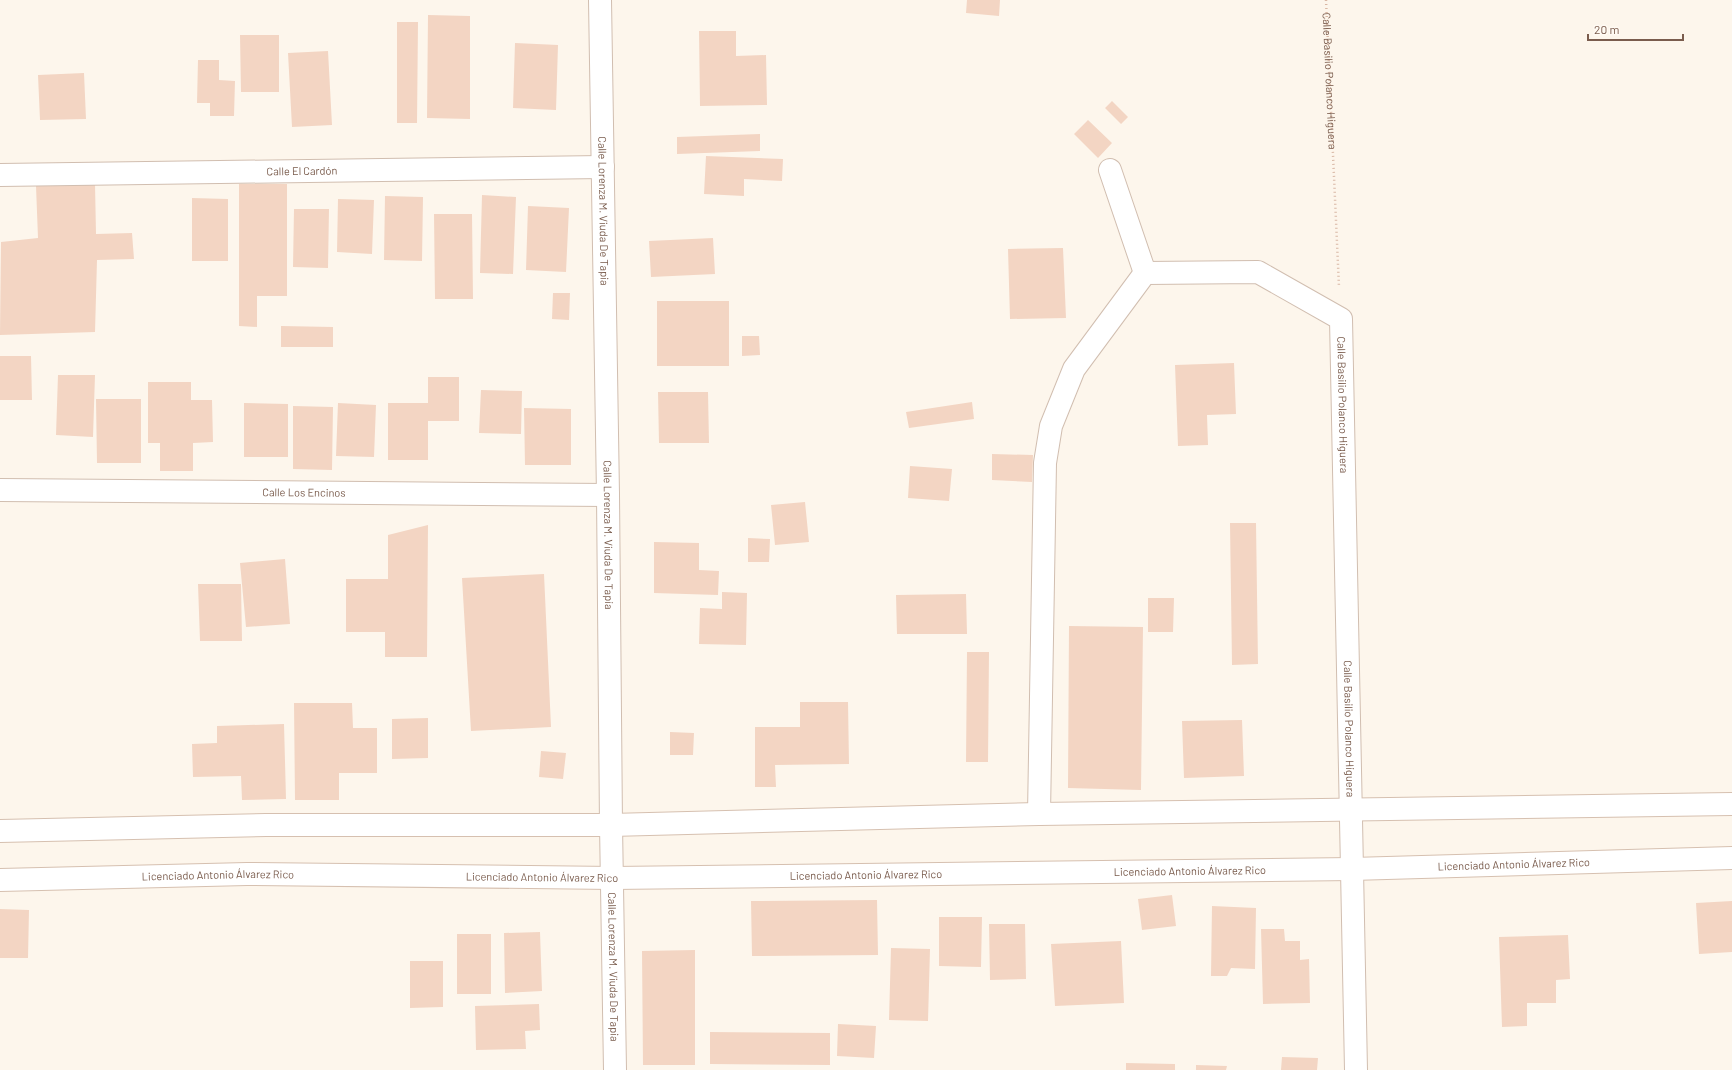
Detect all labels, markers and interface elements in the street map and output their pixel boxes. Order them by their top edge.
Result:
street label: Calle Basilio Polanco Higuera [1321,12,1340,150]
scale bar [1588,16,1683,42]
text: 20 m [1594,22,1620,36]
street label: Calle Lorenza M. Viuda De Tapia [596,136,612,286]
street label: Calle El Cardón [266,164,338,177]
street label: Calle Basilio Polanco Higuera [1335,336,1351,473]
street label: Calle Lorenza M. Viuda De Tapia [601,460,616,610]
street label: Calle Los Encinos [262,485,346,499]
street label: Calle Basilio Polanco Higuera [1342,660,1358,797]
street label: Licenciado Antonio Álvarez Rico [1437,855,1590,873]
street label: Licenciado Antonio Álvarez Rico [1114,863,1266,878]
street label: Licenciado Antonio Álvarez Rico [142,867,294,883]
street label: Licenciado Antonio Álvarez Rico [790,867,942,882]
street label: Licenciado Antonio Álvarez Rico [466,869,618,884]
street label: Calle Lorenza M. Viuda De Tapia [606,892,622,1042]

